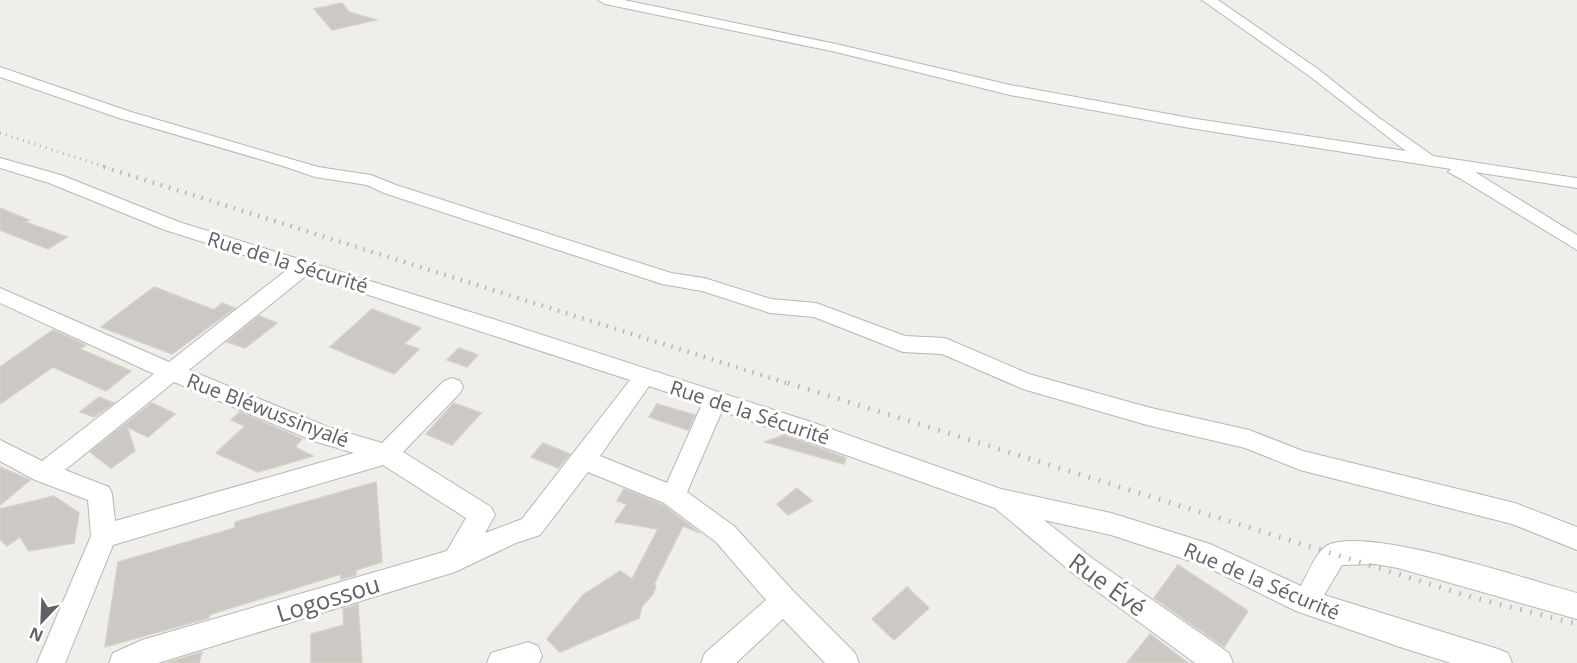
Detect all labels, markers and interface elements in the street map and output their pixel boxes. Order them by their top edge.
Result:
street label: Rue de la Sécurité [204,225,372,299]
street label: Rue Bléwussinyalé [183,367,353,453]
street label: Rue de la Sécurité [667,373,833,451]
street label: Rue de la Sécurité [1180,536,1344,626]
street label: Rue Évé [1063,545,1153,623]
street label: Logossou [272,567,384,629]
north arrow [12,591,72,651]
text: N [26,622,46,647]

